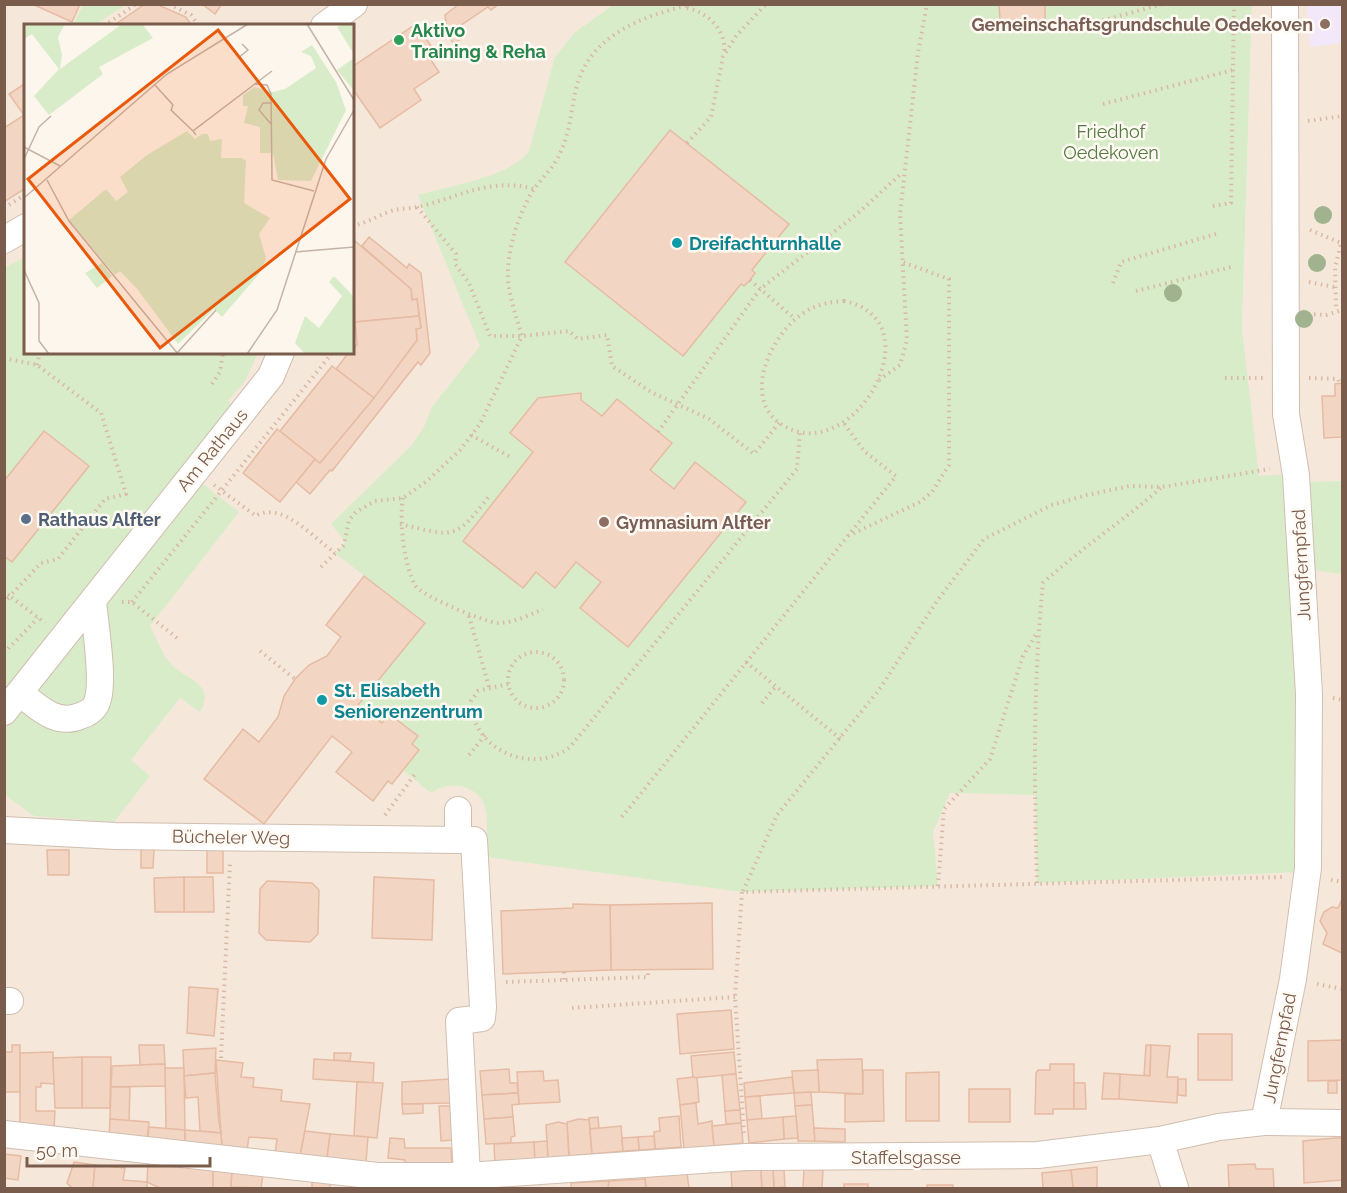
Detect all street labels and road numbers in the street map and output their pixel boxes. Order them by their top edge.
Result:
street label: Am Rathaus [172,404,252,496]
street label: Jungfernpfad [1288,509,1314,621]
street label: Bücheler Weg [172,825,290,849]
street label: Jungfernpfad [1258,991,1300,1105]
street label: Staffelsgasse [851,1147,961,1168]

